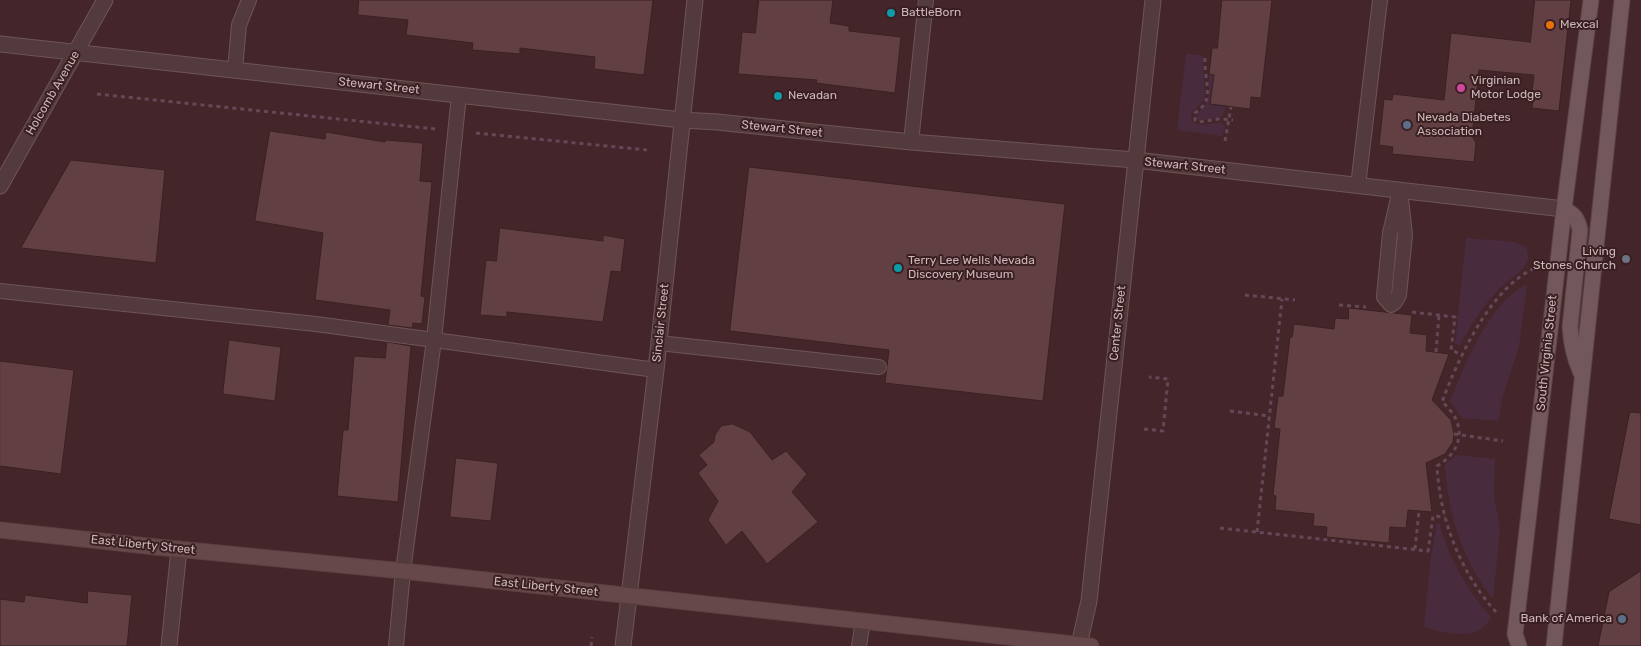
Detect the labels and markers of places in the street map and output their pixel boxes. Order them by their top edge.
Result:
place label: BattleBorn [901,6,961,20]
marker: BattleBorn [885,7,897,19]
place label: Mexcal [1560,18,1599,32]
marker: Mexcal [1544,19,1556,31]
place label: Virginian Motor Lodge [1471,74,1541,102]
marker: Virginian Motor Lodge [1455,82,1467,94]
place label: Nevadan [788,89,837,103]
marker: Nevadan [772,90,784,102]
place label: Nevada Diabetes Association [1417,111,1511,139]
marker: Nevada Diabetes Association [1401,119,1413,131]
place label: Living Stones Church [1533,245,1616,273]
marker: Living Stones Church [1620,253,1632,265]
place label: Terry Lee Wells Nevada Discovery Museum [908,254,1035,282]
marker: Terry Lee Wells Nevada Discovery Museum [892,262,904,274]
place label: Bank of America [1520,612,1612,626]
marker: Bank of America [1616,613,1628,625]

